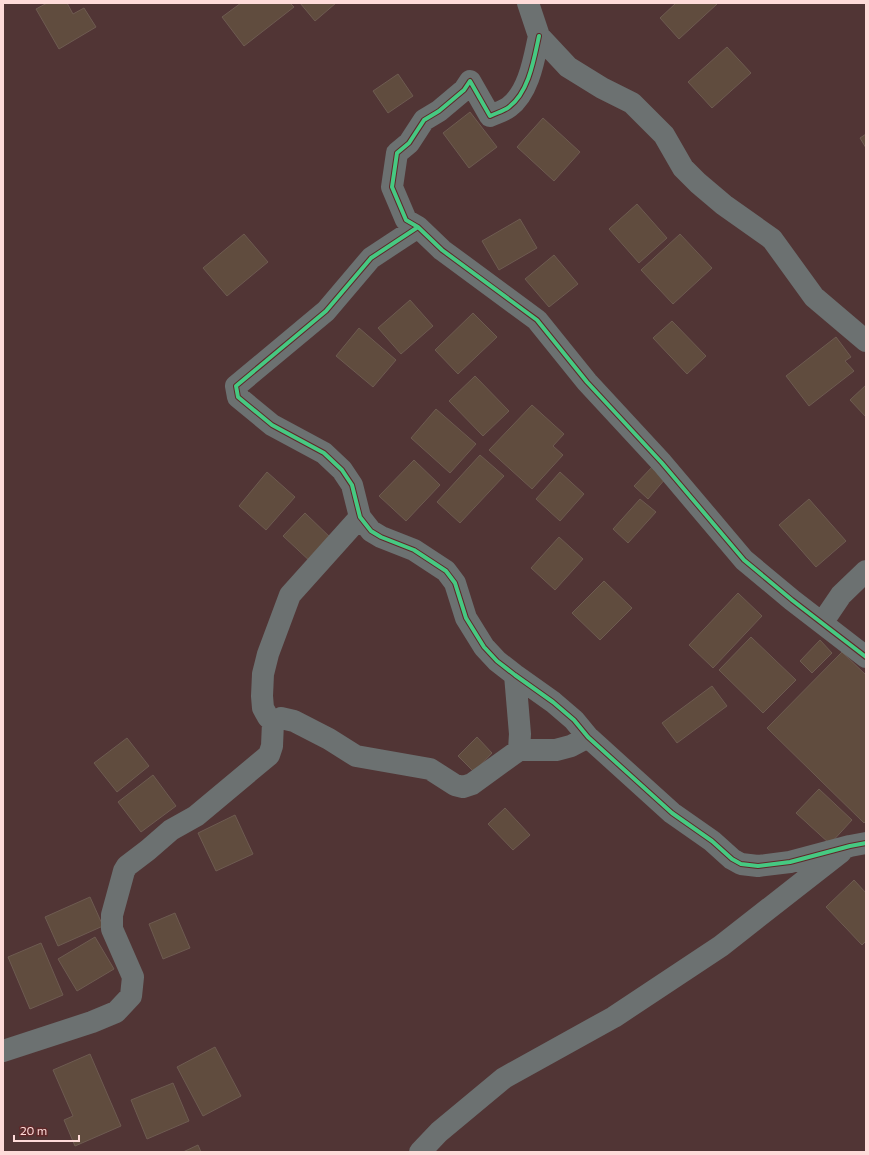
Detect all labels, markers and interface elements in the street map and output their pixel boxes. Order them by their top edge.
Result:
scale bar [14,1117,79,1143]
text: 20 m [20,1123,47,1137]

